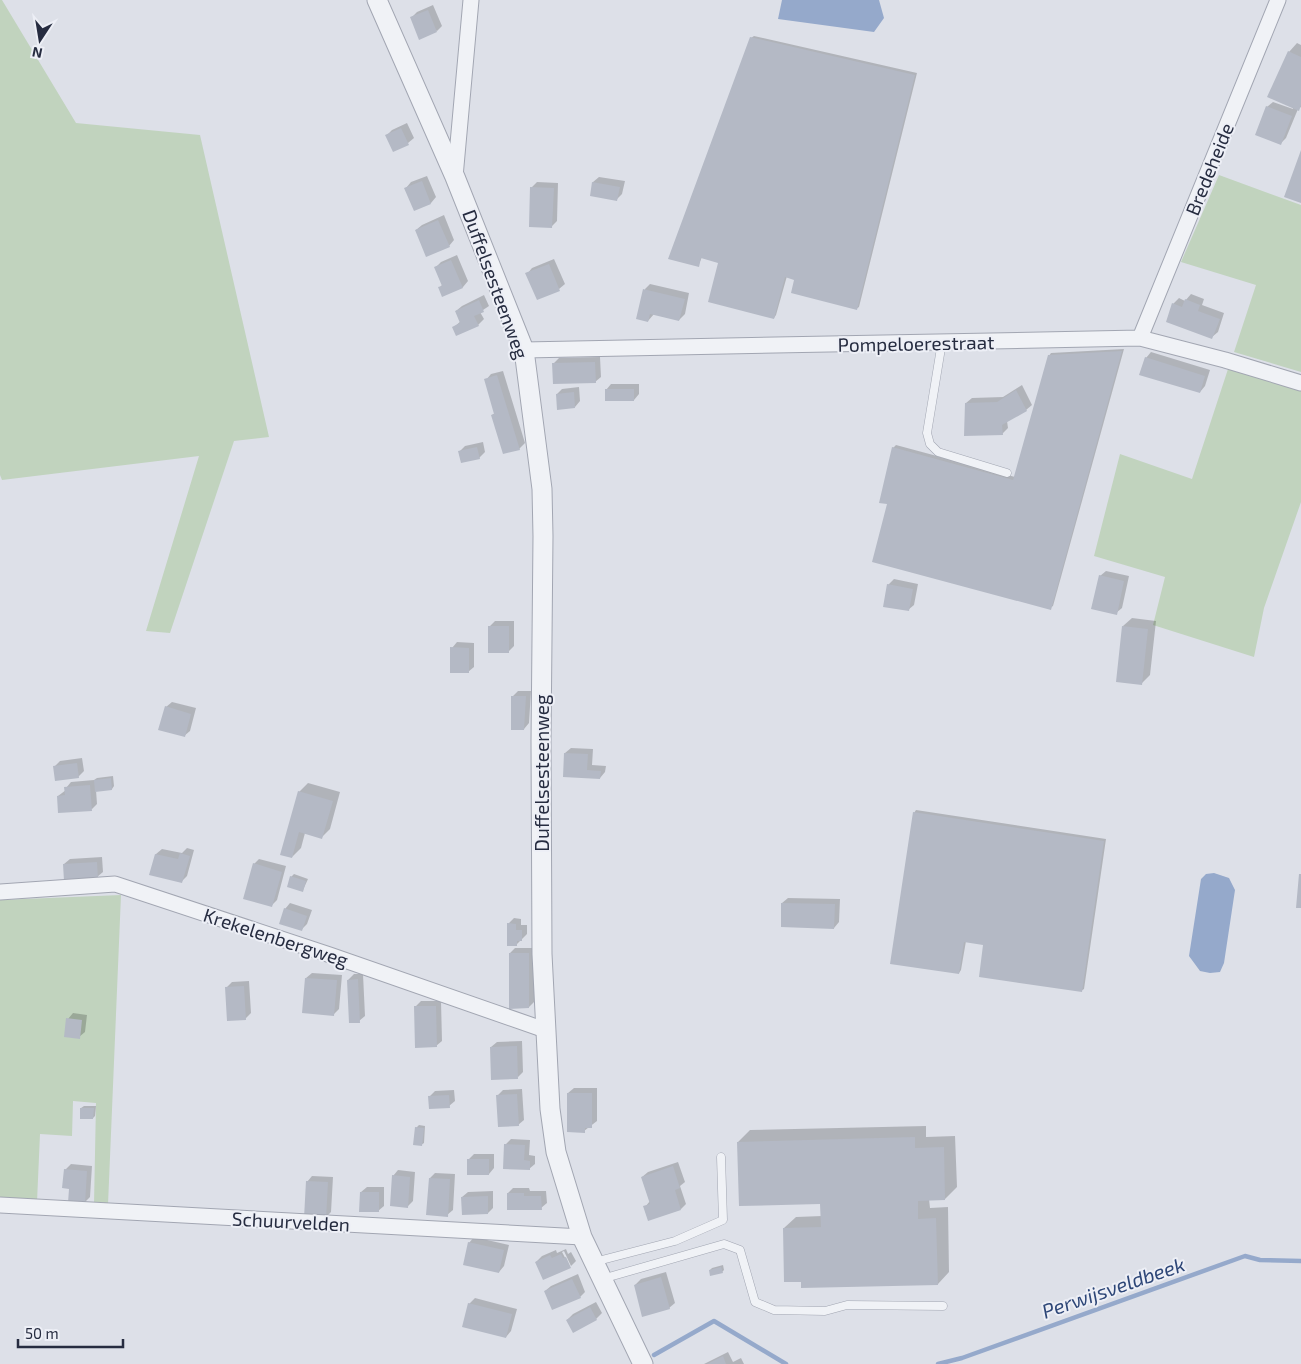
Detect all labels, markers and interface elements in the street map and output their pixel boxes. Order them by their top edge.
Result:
north arrow [15,15,65,65]
text: N [30,44,44,63]
street label: Bredeheide [1180,119,1238,219]
street label: Duffelsesteenweg [458,206,534,362]
street label: Pompeloerestraat [838,330,994,356]
street label: Duffelsesteenweg [530,694,553,852]
street label: Krekelenbergweg [201,903,352,971]
street label: Schuurvelden [231,1206,351,1236]
water label: Perwijsveldbeek [1038,1251,1188,1323]
scale bar [18,1316,122,1348]
text: 50 m [25,1324,59,1342]

